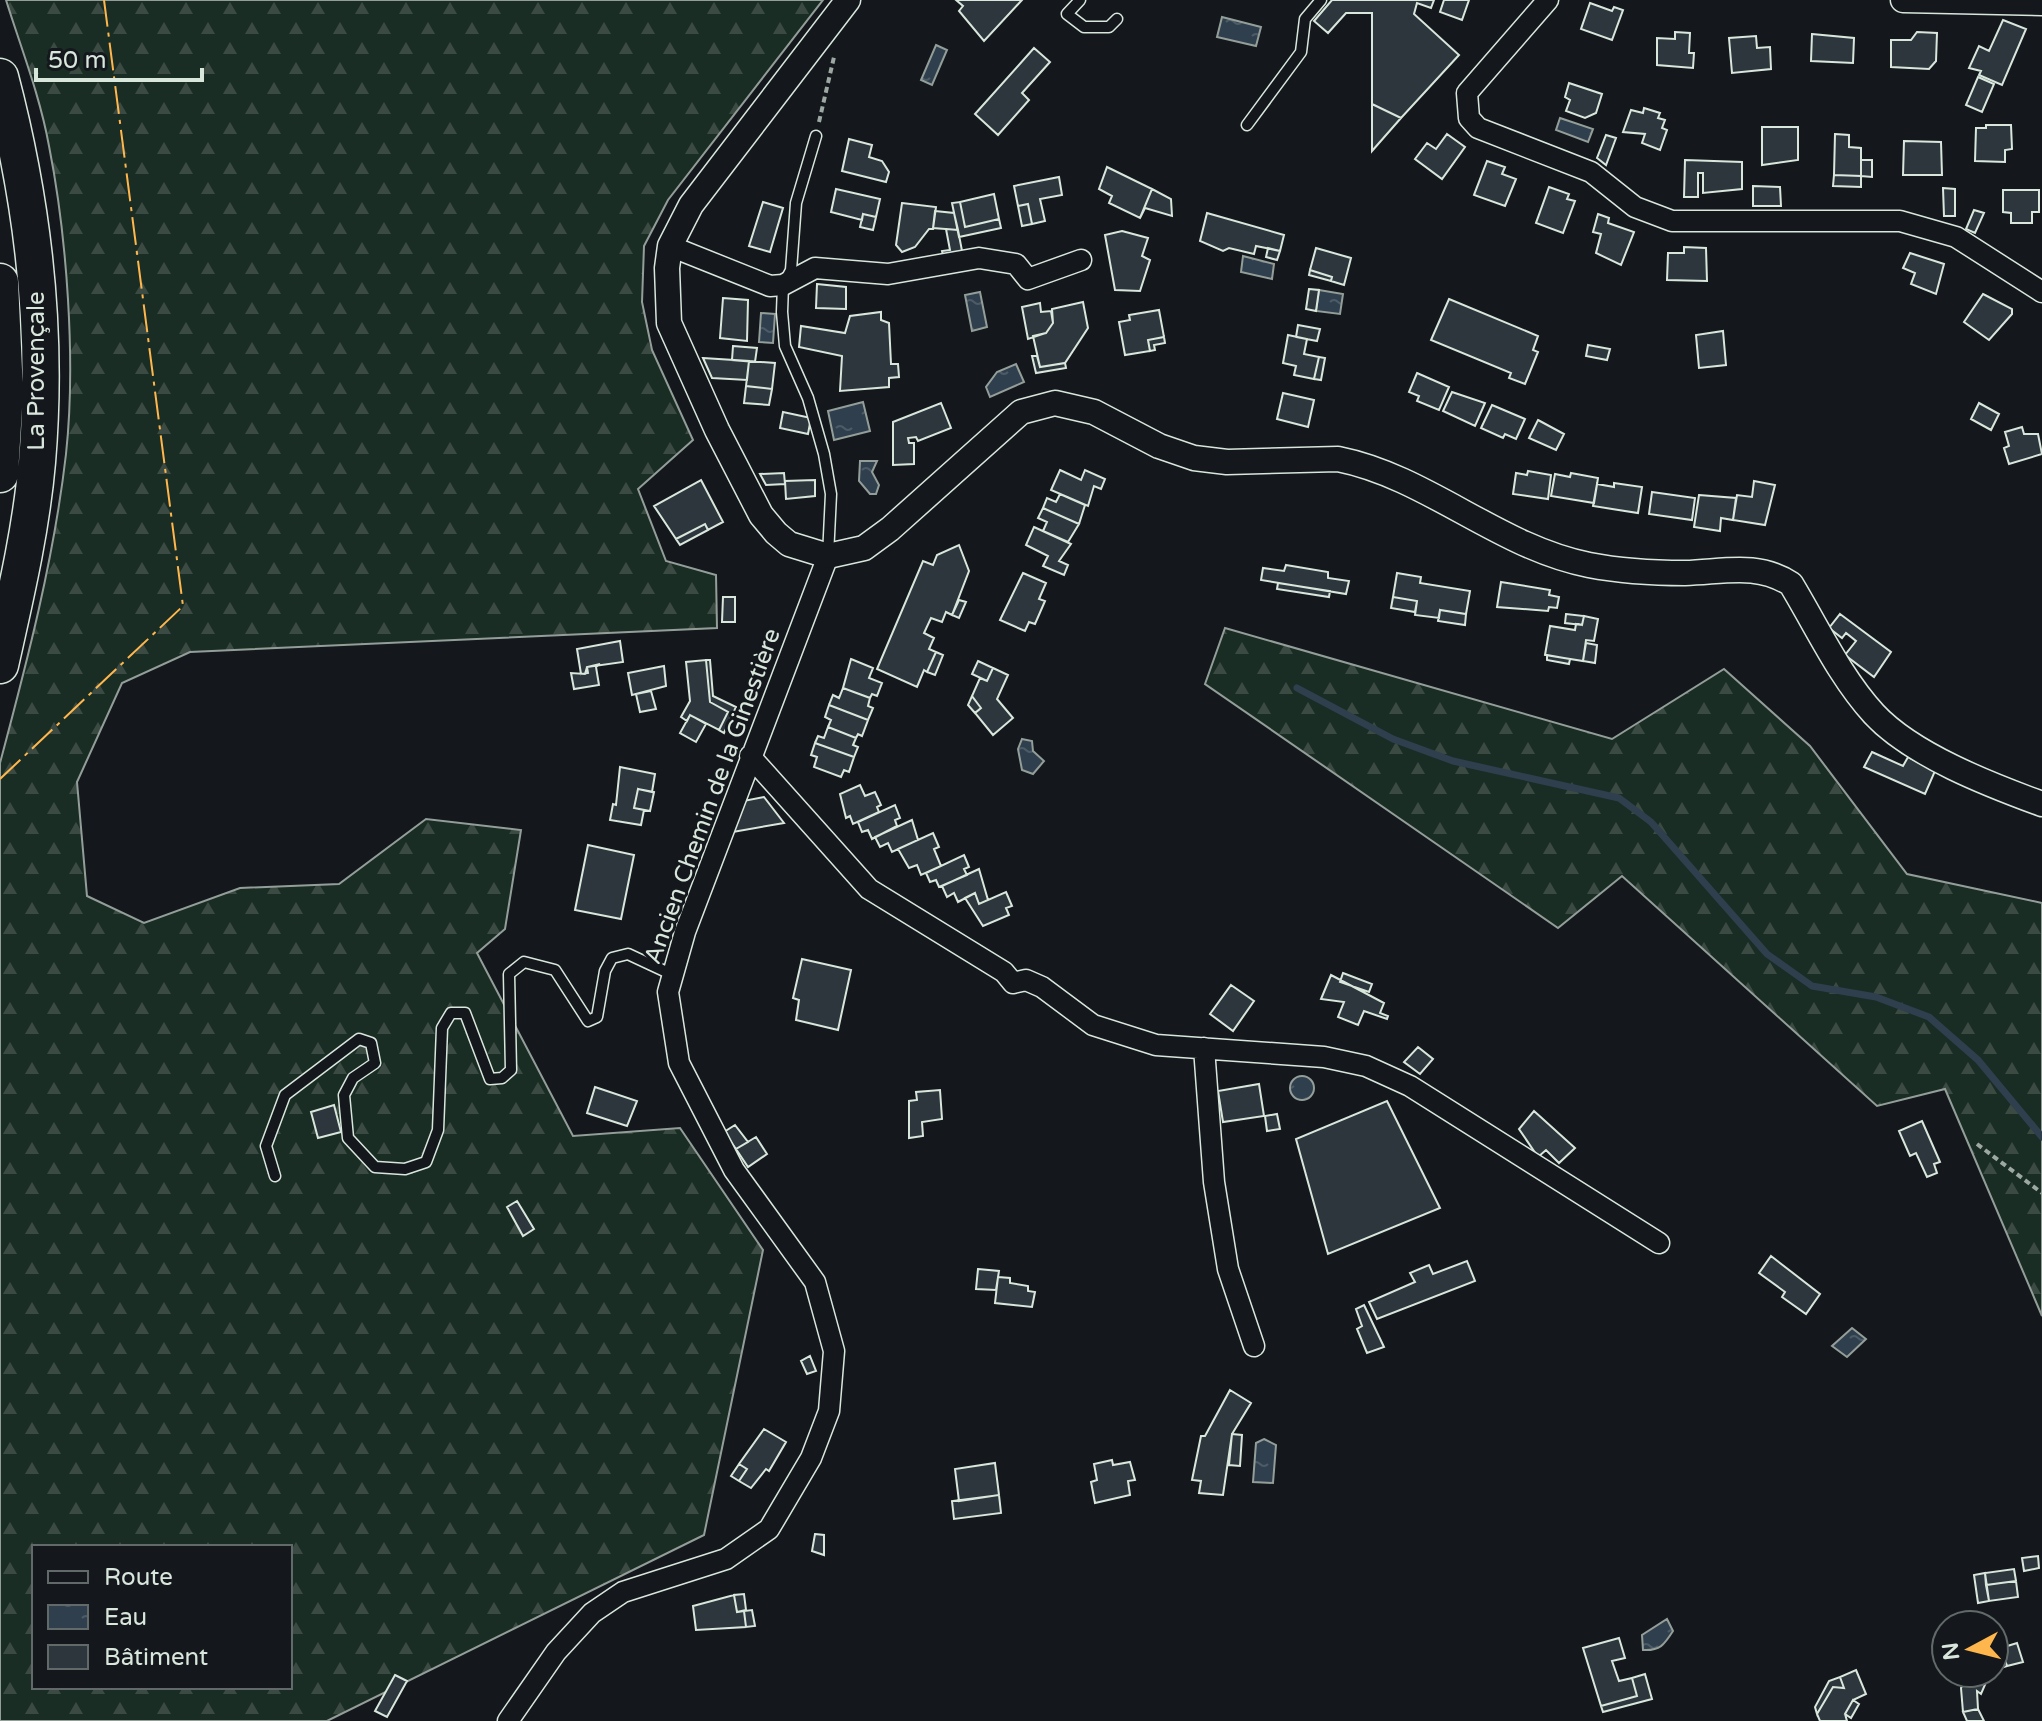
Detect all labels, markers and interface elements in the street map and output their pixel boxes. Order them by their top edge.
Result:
scale bar [36,32,202,82]
text: 50 m [48,46,106,75]
street label: La Provençale [22,291,51,451]
street label: Ancien Chemin de la Ginestière [638,624,787,968]
legend [32,1545,292,1689]
text: Route [104,1563,173,1592]
text: Eau [104,1603,147,1632]
north arrow [1930,1609,2010,1689]
text: N [1937,1641,1965,1662]
text: Bâtiment [104,1643,208,1672]

